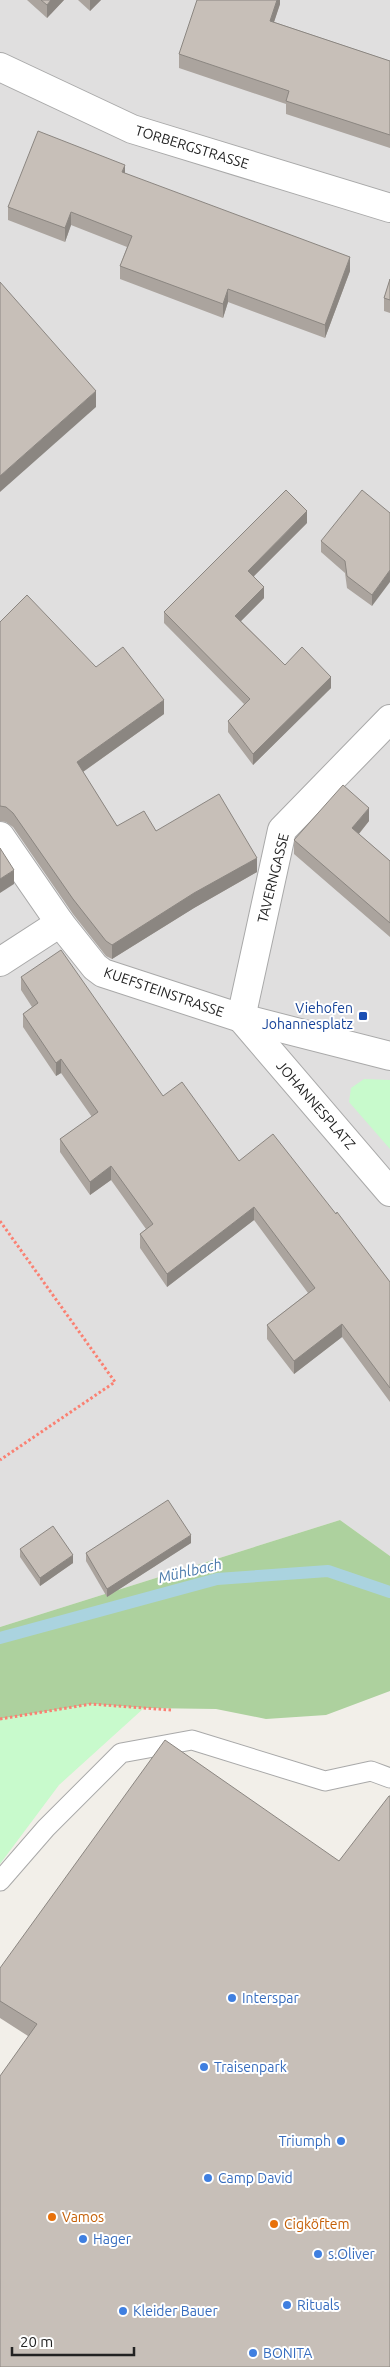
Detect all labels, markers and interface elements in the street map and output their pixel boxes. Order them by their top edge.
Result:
street label: TORBERGSTRASSE [133,122,251,172]
street label: TAVERNGASSE [254,831,292,925]
street label: KUEFSTEINSTRASSE [102,964,226,1020]
place label: Viehofen Johannesplatz [262,1000,353,1032]
marker: Viehofen Johannesplatz [357,1010,369,1022]
street label: JOHANNESPLATZ [273,1058,359,1152]
water label: Mühlbach [156,1555,223,1586]
place label: Interspar [242,1990,300,2006]
marker: Interspar [226,1992,238,2004]
place label: Traisenpark [214,2059,287,2075]
marker: Traisenpark [198,2061,210,2073]
place label: Triumph [279,2133,331,2149]
marker: Triumph [335,2135,347,2147]
place label: Camp David [218,2170,293,2186]
marker: Camp David [202,2172,214,2184]
place label: Vamos [62,2209,104,2225]
marker: Vamos [46,2211,58,2223]
place label: Cigköftem [284,2216,350,2232]
marker: Cigköftem [268,2218,280,2230]
place label: Hager [93,2231,132,2247]
marker: Hager [77,2233,89,2245]
place label: s.Oliver [328,2246,376,2262]
marker: s.Oliver [312,2248,324,2260]
place label: Rituals [297,2297,340,2313]
marker: Rituals [281,2299,293,2311]
place label: Kleider Bauer [133,2303,219,2319]
marker: Kleider Bauer [117,2305,129,2317]
scale bar [12,2324,135,2356]
text: 20 m [20,2333,53,2350]
place label: BONITA [263,2345,312,2361]
marker: BONITA [247,2347,259,2359]

